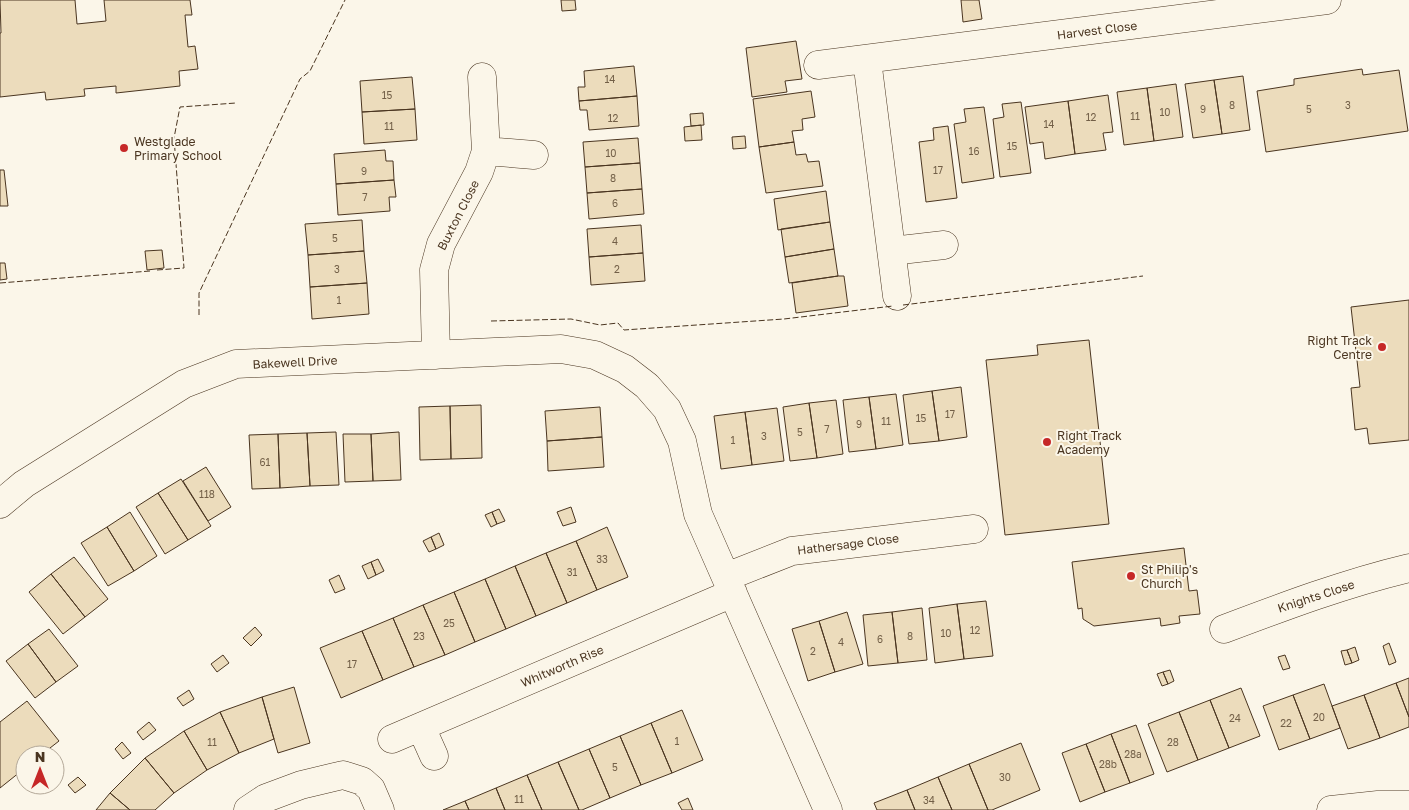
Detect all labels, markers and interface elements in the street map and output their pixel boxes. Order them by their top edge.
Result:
street label: Harvest Close [1056,18,1138,42]
house number: 14 [605,73,615,85]
house number: 15 [382,89,393,101]
house number: 8 [1229,99,1235,111]
house number: 3 [1345,99,1351,111]
house number: 9 [1200,103,1206,115]
house number: 5 [1306,103,1312,115]
house number: 10 [1159,106,1171,118]
house number: 11 [1130,110,1140,122]
house number: 12 [1086,111,1097,123]
house number: 12 [608,112,619,124]
house number: 14 [1044,118,1054,130]
house number: 11 [384,120,394,132]
place label: Westglade Primary School [134,134,222,163]
house number: 15 [1007,140,1018,152]
marker: Westglade Primary School [118,142,130,154]
house number: 16 [969,145,979,157]
house number: 10 [605,147,617,159]
house number: 17 [933,164,943,176]
house number: 9 [361,165,367,177]
house number: 8 [610,172,616,184]
street label: Buxton Close [434,177,482,253]
house number: 7 [362,191,368,203]
house number: 6 [612,197,618,209]
house number: 5 [332,232,338,244]
house number: 4 [612,235,618,247]
house number: 3 [334,263,340,275]
house number: 2 [614,263,620,275]
house number: 1 [337,294,342,306]
place label: Right Track Centre [1307,333,1372,362]
marker: Right Track Centre [1376,341,1388,353]
street label: Bakewell Drive [252,352,338,372]
house number: 17 [945,408,955,420]
house number: 15 [916,412,927,424]
house number: 11 [881,415,891,427]
house number: 9 [856,418,862,430]
house number: 7 [824,423,830,435]
house number: 5 [797,426,803,438]
place label: Right Track Academy [1057,428,1122,457]
house number: 3 [761,430,767,442]
house number: 1 [731,434,736,446]
marker: Right Track Academy [1041,436,1053,448]
house number: 61 [260,456,271,468]
house number: 118 [199,488,215,500]
street label: Hathersage Close [796,530,900,558]
house number: 33 [596,553,608,565]
place label: St Philip's Church [1141,562,1198,591]
house number: 31 [567,566,577,578]
marker: St Philip's Church [1125,570,1137,582]
street label: Knights Close [1276,576,1356,616]
house number: 25 [443,617,455,629]
house number: 12 [970,624,981,636]
house number: 10 [940,627,952,639]
house number: 23 [413,630,425,642]
house number: 8 [907,630,913,642]
house number: 6 [877,633,883,645]
house number: 4 [838,636,844,648]
street label: Whitworth Rise [518,642,606,690]
house number: 2 [810,645,816,657]
house number: 17 [347,658,357,670]
house number: 20 [1313,711,1325,723]
house number: 24 [1229,712,1241,724]
house number: 22 [1280,717,1292,729]
house number: 1 [675,735,680,747]
house number: 11 [207,736,217,748]
house number: 28 [1167,736,1179,748]
north arrow [15,745,65,795]
text: N [35,748,45,765]
house number: 28a [1124,748,1142,760]
house number: 28b [1099,758,1117,770]
house number: 5 [612,761,618,773]
house number: 30 [999,771,1011,783]
house number: 11 [514,793,524,805]
house number: 34 [923,794,935,806]

